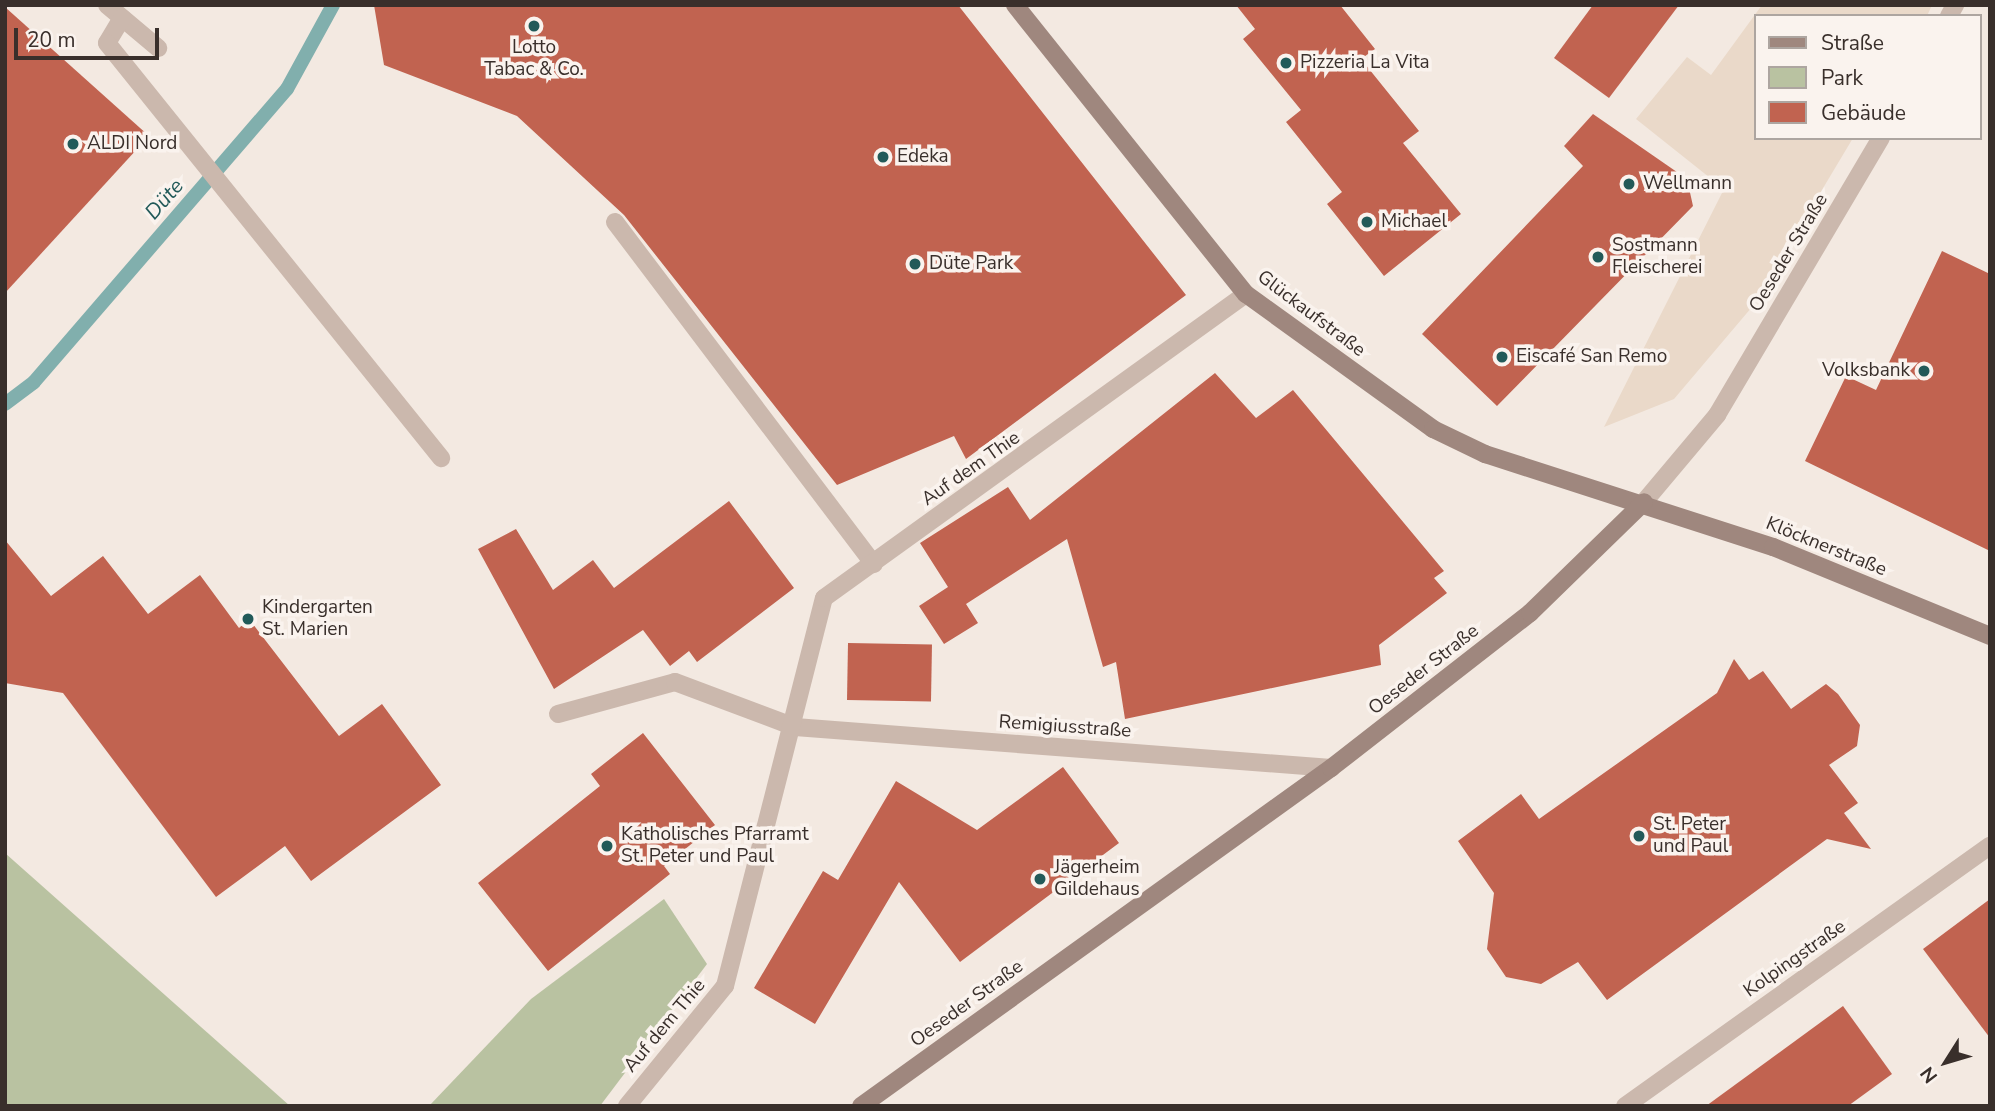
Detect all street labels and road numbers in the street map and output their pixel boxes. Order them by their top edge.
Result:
street label: Oeseder Straße [1745,190,1833,316]
street label: Glückaufstraße [1252,266,1370,362]
street label: Auf dem Thie [917,427,1025,511]
street label: Klöcknerstraße [1762,512,1890,582]
street label: Oeseder Straße [1364,620,1484,720]
street label: Remigiusstraße [998,711,1132,743]
street label: Kolpingstraße [1740,915,1850,1003]
street label: Oeseder Straße [906,955,1028,1053]
street label: Auf dem Thie [619,975,711,1077]

